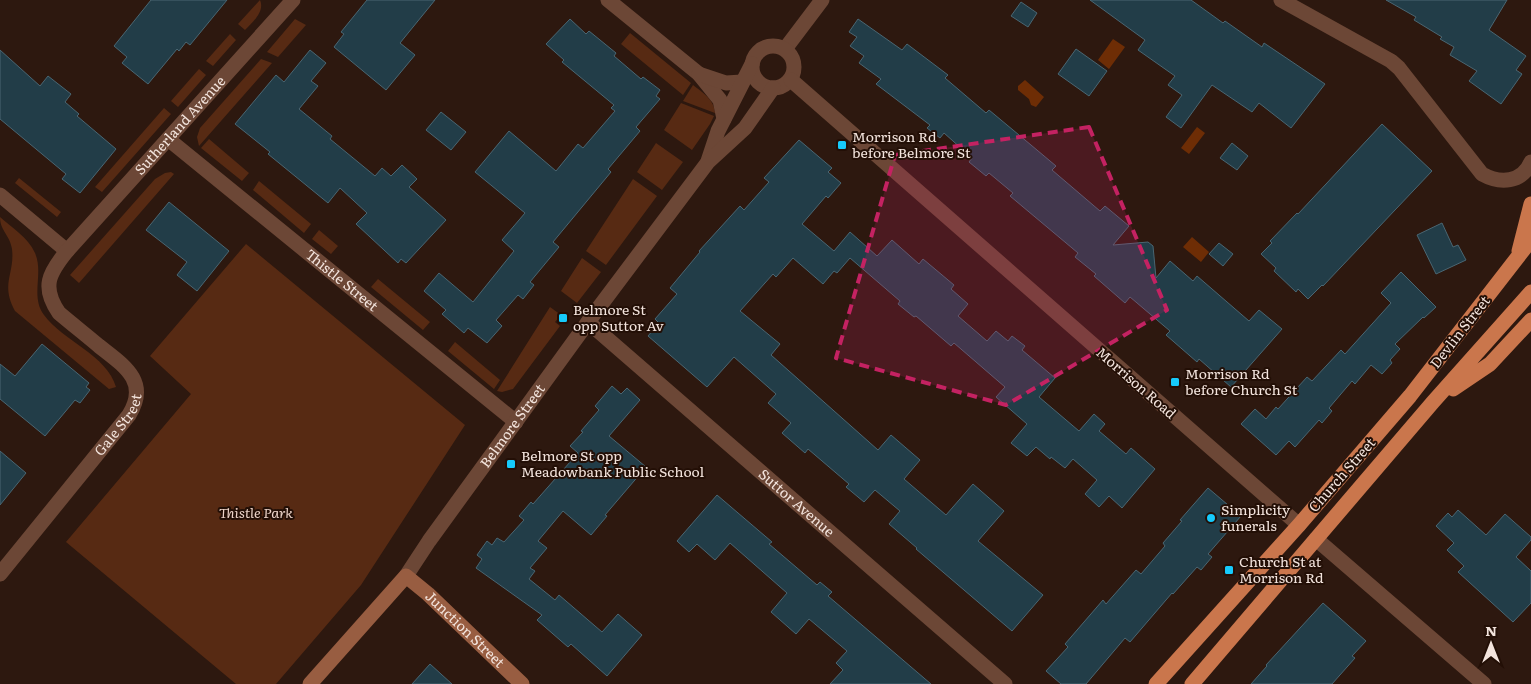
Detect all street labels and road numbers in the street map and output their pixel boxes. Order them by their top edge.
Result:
street label: Sutherland Avenue [129,71,229,179]
street label: Thistle Street [302,244,383,315]
street label: Devlin Street [1425,291,1494,372]
street label: Morrison Road [1092,342,1181,423]
street label: Belmore Street [474,379,549,471]
street label: Gale Street [89,392,146,460]
street label: Church Street [1303,432,1380,516]
street label: Suttor Avenue [755,464,839,541]
street label: Junction Street [421,586,510,672]

